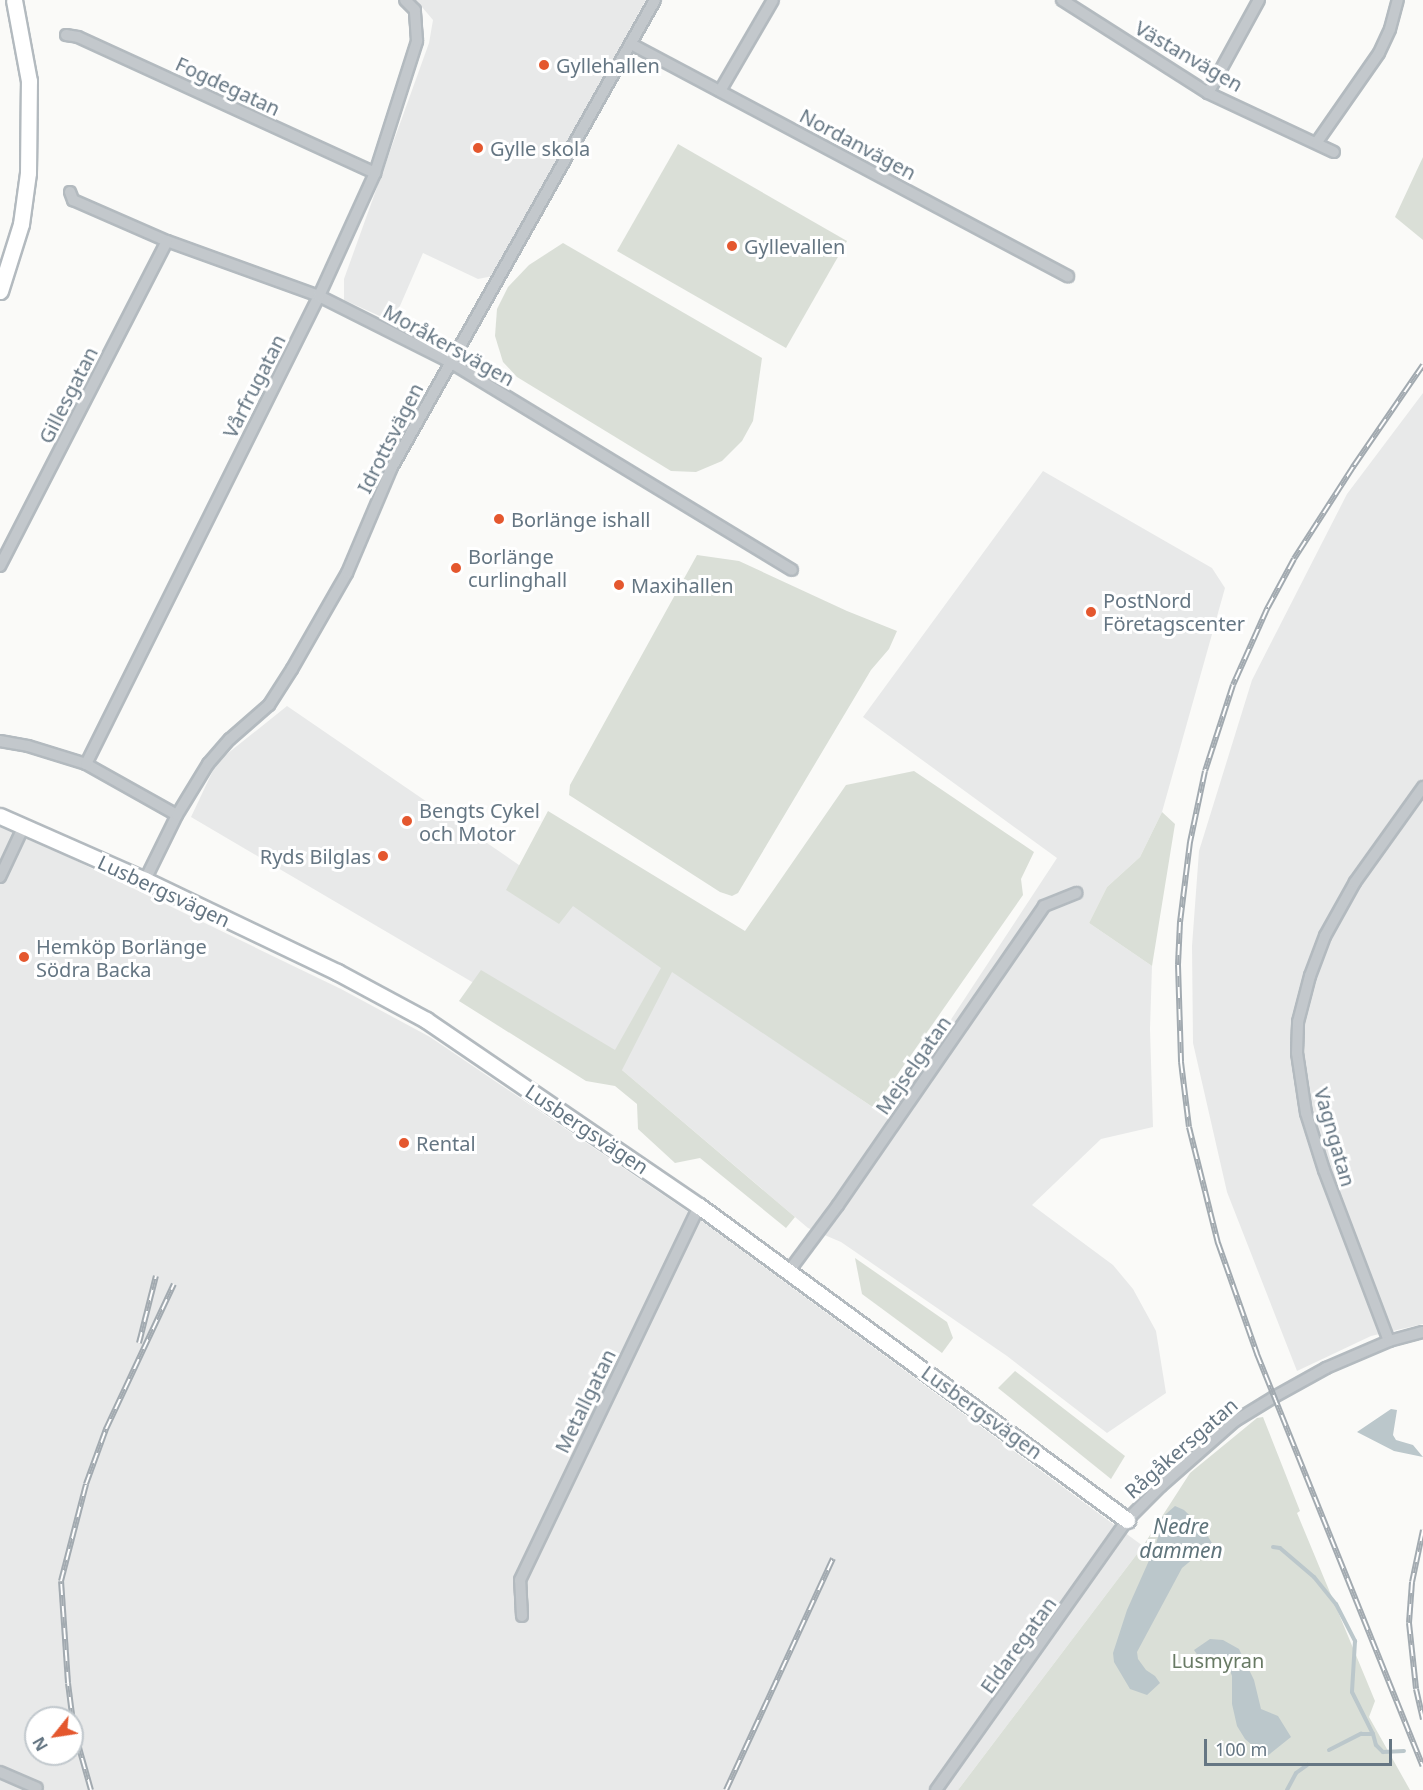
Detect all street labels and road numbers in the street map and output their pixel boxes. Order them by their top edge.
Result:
street label: Västanvägen [1131,15,1247,97]
street label: Fogdegatan [172,51,284,121]
street label: Nordanvägen [796,103,920,185]
street label: Moråkersvägen [379,299,519,391]
street label: Vårfrugatan [218,330,290,442]
street label: Gillesgatan [33,343,103,447]
street label: Idrottsvägen [352,379,428,497]
street label: Lusbergsvägen [94,850,234,932]
street label: Mejselgatan [870,1011,956,1119]
street label: Lusbergsvägen [521,1079,653,1179]
street label: Vagngatan [1309,1085,1361,1189]
street label: Metallgatan [550,1345,620,1457]
street label: Lusbergsvägen [917,1360,1047,1464]
street label: Rågåkersgatan [1120,1393,1242,1503]
street label: Eldaregatan [975,1592,1061,1698]

